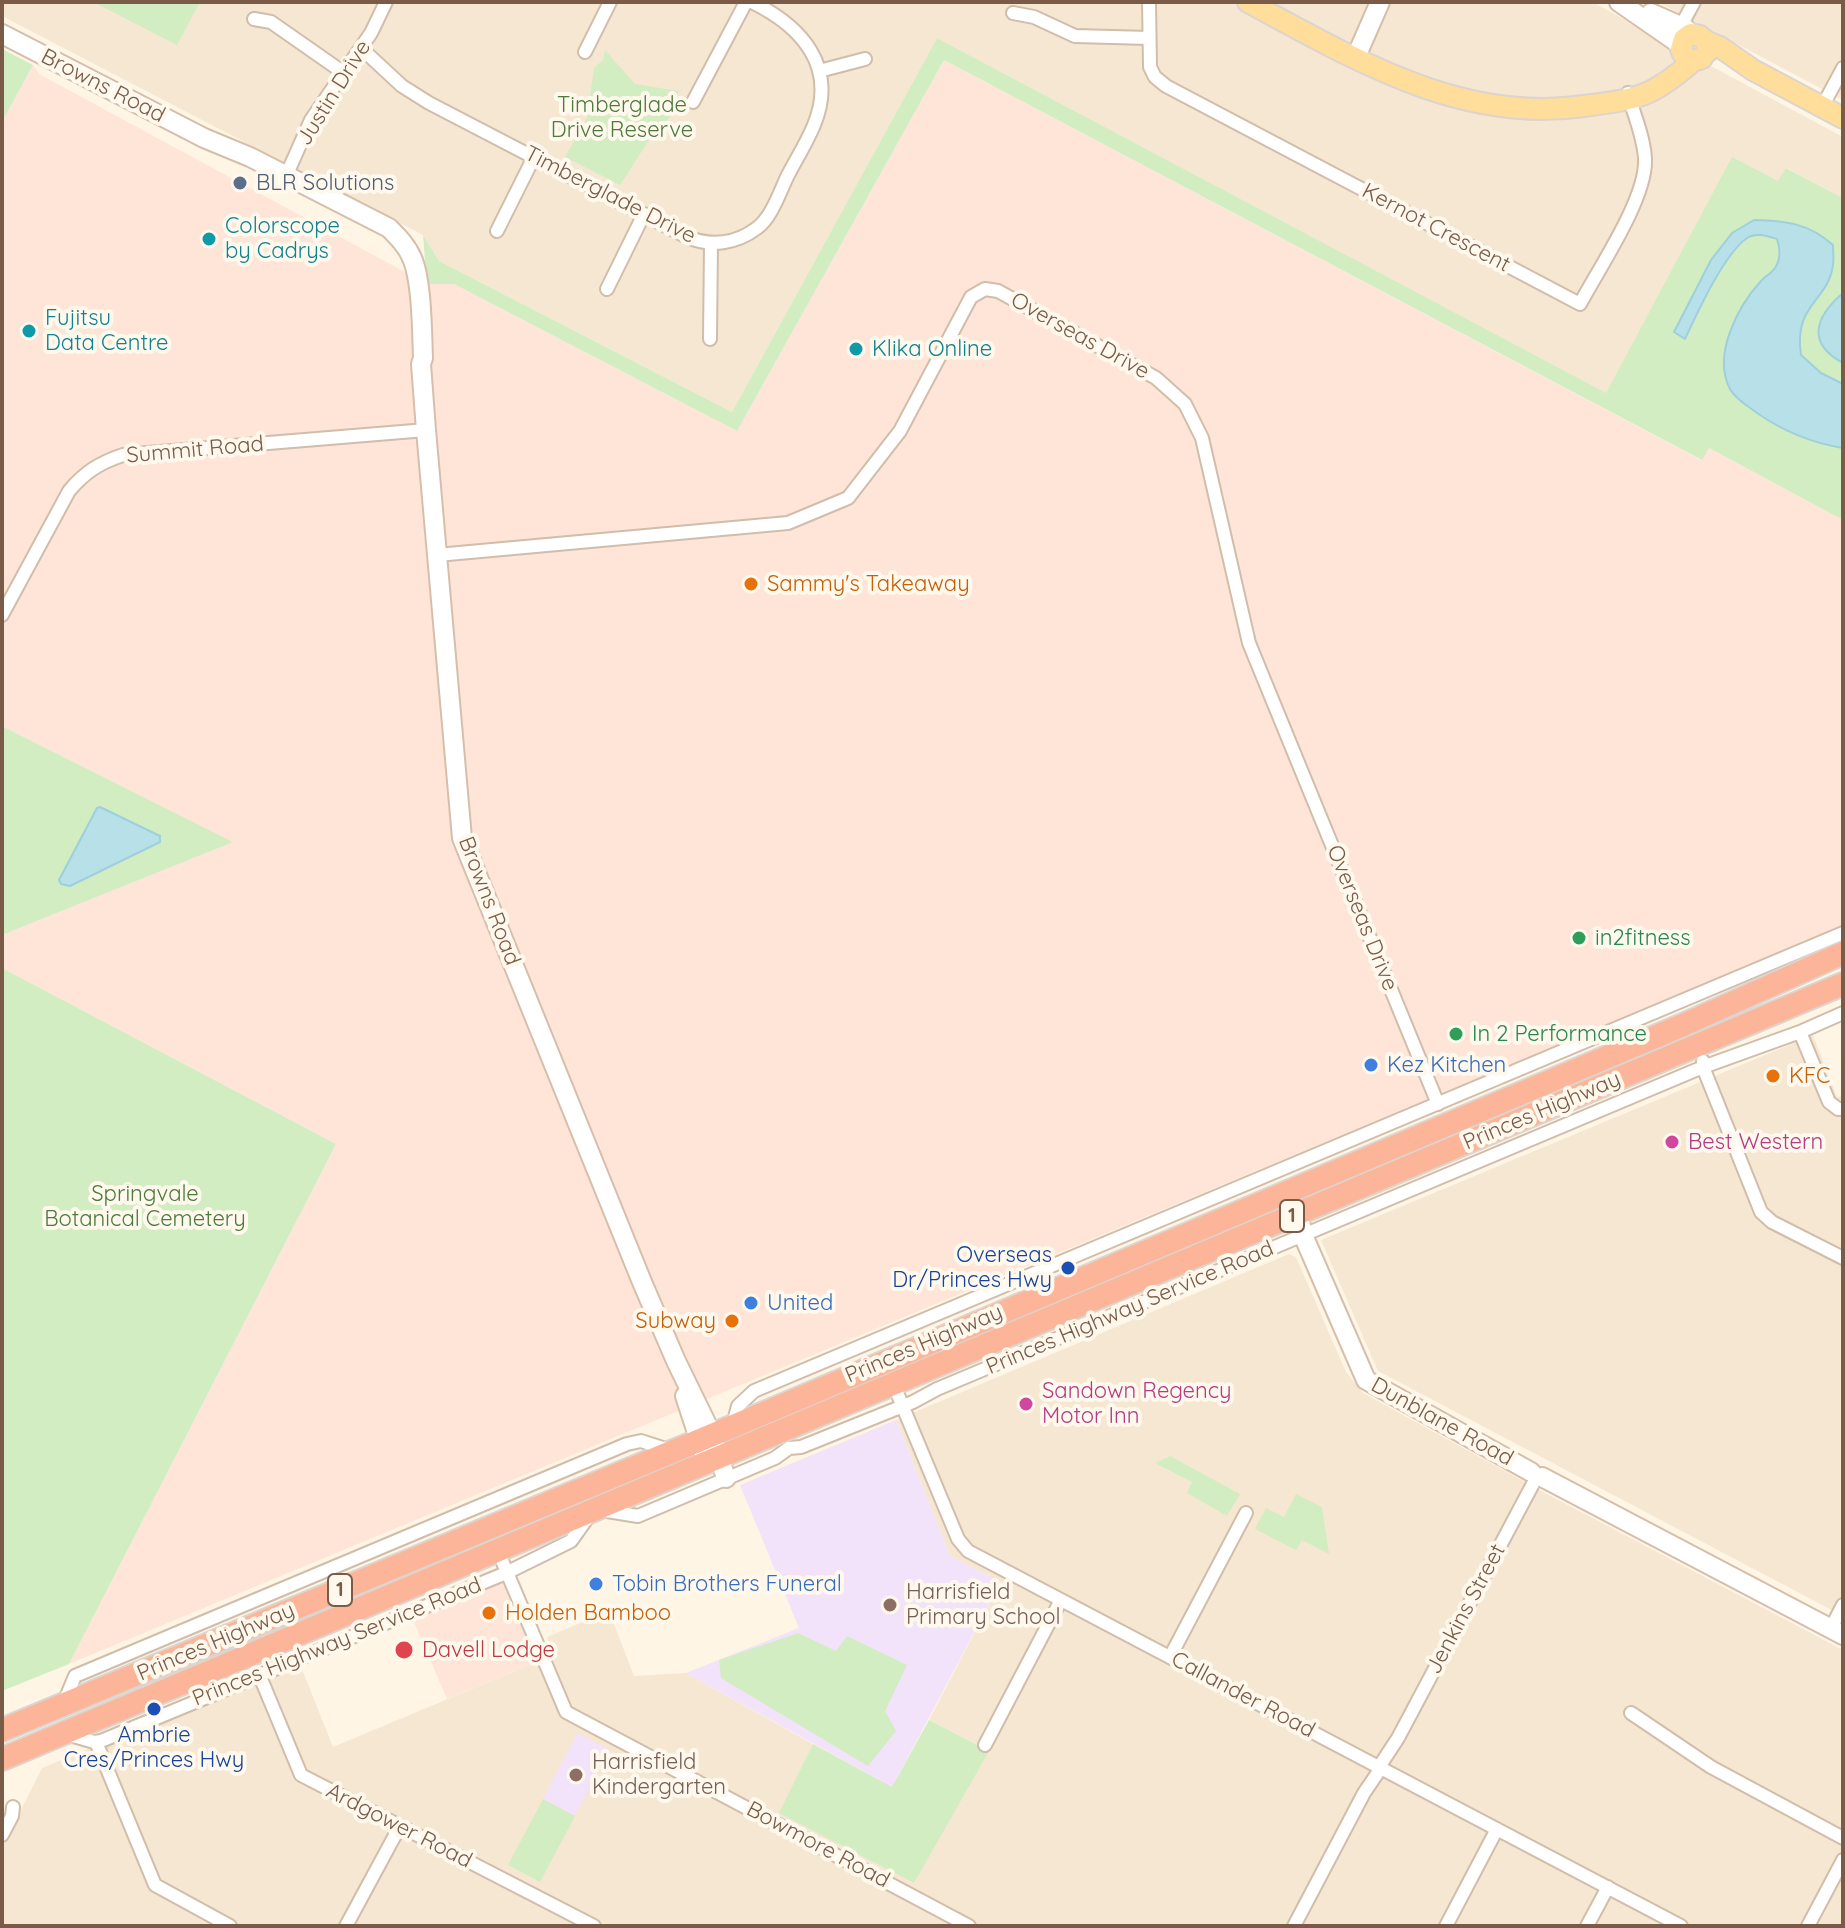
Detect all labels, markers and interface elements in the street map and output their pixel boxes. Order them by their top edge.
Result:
street label: Justin Drive [291,35,377,151]
street label: Browns Road [37,43,169,129]
park label: Timberglade Drive Reserve [551,92,693,144]
street label: Timberglade Drive [520,140,700,250]
place label: BLR Solutions [256,170,394,196]
marker: BLR Solutions [231,174,249,192]
street label: Kernot Crescent [1357,178,1515,278]
place label: Colorscope by Cadrys [225,213,340,264]
marker: Colorscope by Cadrys [200,230,218,248]
street label: Overseas Drive [1006,287,1154,385]
place label: Fujitsu Data Centre [45,305,168,356]
marker: Fujitsu Data Centre [20,322,38,340]
place label: Klika Online [872,336,992,362]
marker: Klika Online [847,340,865,358]
street label: Summit Road [125,431,265,469]
place label: Sammy's Takeaway [767,571,970,597]
marker: Sammy's Takeaway [742,575,760,593]
street label: Browns Road [452,833,526,969]
street label: Overseas Drive [1321,841,1403,995]
place label: in2fitness [1595,925,1690,951]
marker: in2fitness [1570,929,1588,947]
place label: In 2 Performance [1472,1021,1647,1047]
marker: In 2 Performance [1447,1025,1465,1043]
place label: Kez Kitchen [1387,1052,1506,1078]
marker: Kez Kitchen [1362,1056,1380,1074]
place label: KFC [1789,1063,1830,1089]
street label: Princes Highway [1459,1066,1625,1156]
marker: KFC [1764,1067,1782,1085]
place label: Best Western [1688,1129,1823,1155]
marker: Best Western [1663,1133,1681,1151]
park label: Springvale Botanical Cemetery [44,1181,246,1232]
road number: 1 [1280,1200,1304,1232]
street label: Princes Highway Service Road [982,1235,1278,1381]
place label: Overseas Dr/Princes Hwy [892,1242,1052,1294]
marker: Overseas Dr/Princes Hwy [1059,1259,1077,1277]
place label: United [767,1290,833,1316]
marker: United [742,1294,760,1312]
street label: Princes Highway [841,1299,1007,1389]
place label: Subway [635,1308,716,1334]
marker: Subway [723,1312,741,1330]
street label: Dunblane Road [1366,1372,1518,1472]
place label: Sandown Regency Motor Inn [1042,1378,1232,1430]
marker: Sandown Regency Motor Inn [1017,1395,1035,1413]
street label: Jenkins Street [1421,1540,1511,1678]
place label: Tobin Brothers Funeral [612,1571,842,1597]
street label: Princes Highway Service Road [189,1572,485,1712]
road number: 1 [328,1574,352,1606]
marker: Tobin Brothers Funeral [587,1575,605,1593]
place label: Harrisfield Primary School [906,1579,1061,1630]
marker: Harrisfield Primary School [881,1596,899,1614]
street label: Princes Highway [133,1597,299,1687]
place label: Holden Bamboo [505,1600,671,1626]
marker: Holden Bamboo [480,1604,498,1622]
place label: Davell Lodge [422,1637,555,1663]
marker: Davell Lodge [393,1639,415,1661]
street label: Callander Road [1167,1646,1319,1744]
marker: Ambrie Cres/Princes Hwy [145,1700,163,1718]
place label: Ambrie Cres/Princes Hwy [64,1722,244,1774]
place label: Harrisfield Kindergarten [592,1749,726,1800]
marker: Harrisfield Kindergarten [567,1766,585,1784]
street label: Ardgower Road [322,1778,476,1874]
street label: Bowmore Road [742,1796,894,1894]

